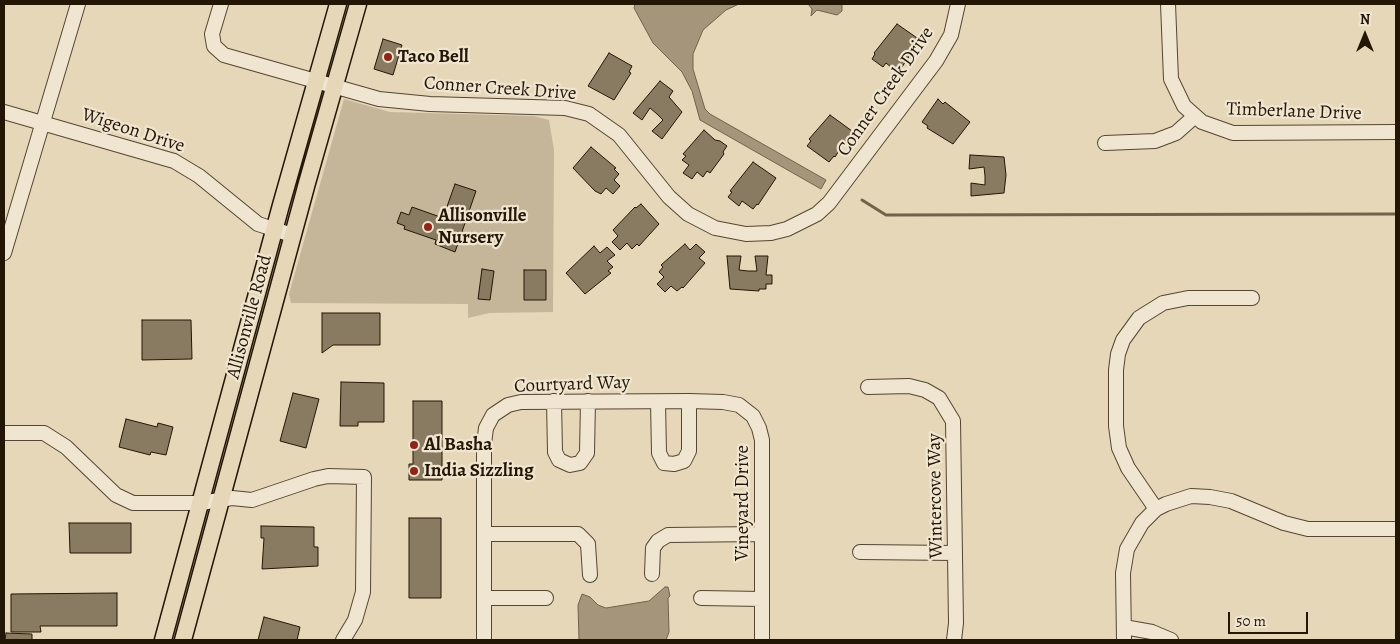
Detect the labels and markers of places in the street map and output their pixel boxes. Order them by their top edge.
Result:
place label: Taco Bell [398,46,469,68]
marker: Taco Bell [382,51,394,63]
place label: Allisonville Nursery [438,205,526,249]
marker: Allisonville Nursery [422,221,434,233]
place label: Al Basha [424,434,492,456]
marker: Al Basha [408,439,420,451]
place label: India Sizzling [424,460,534,482]
marker: India Sizzling [408,465,420,477]

